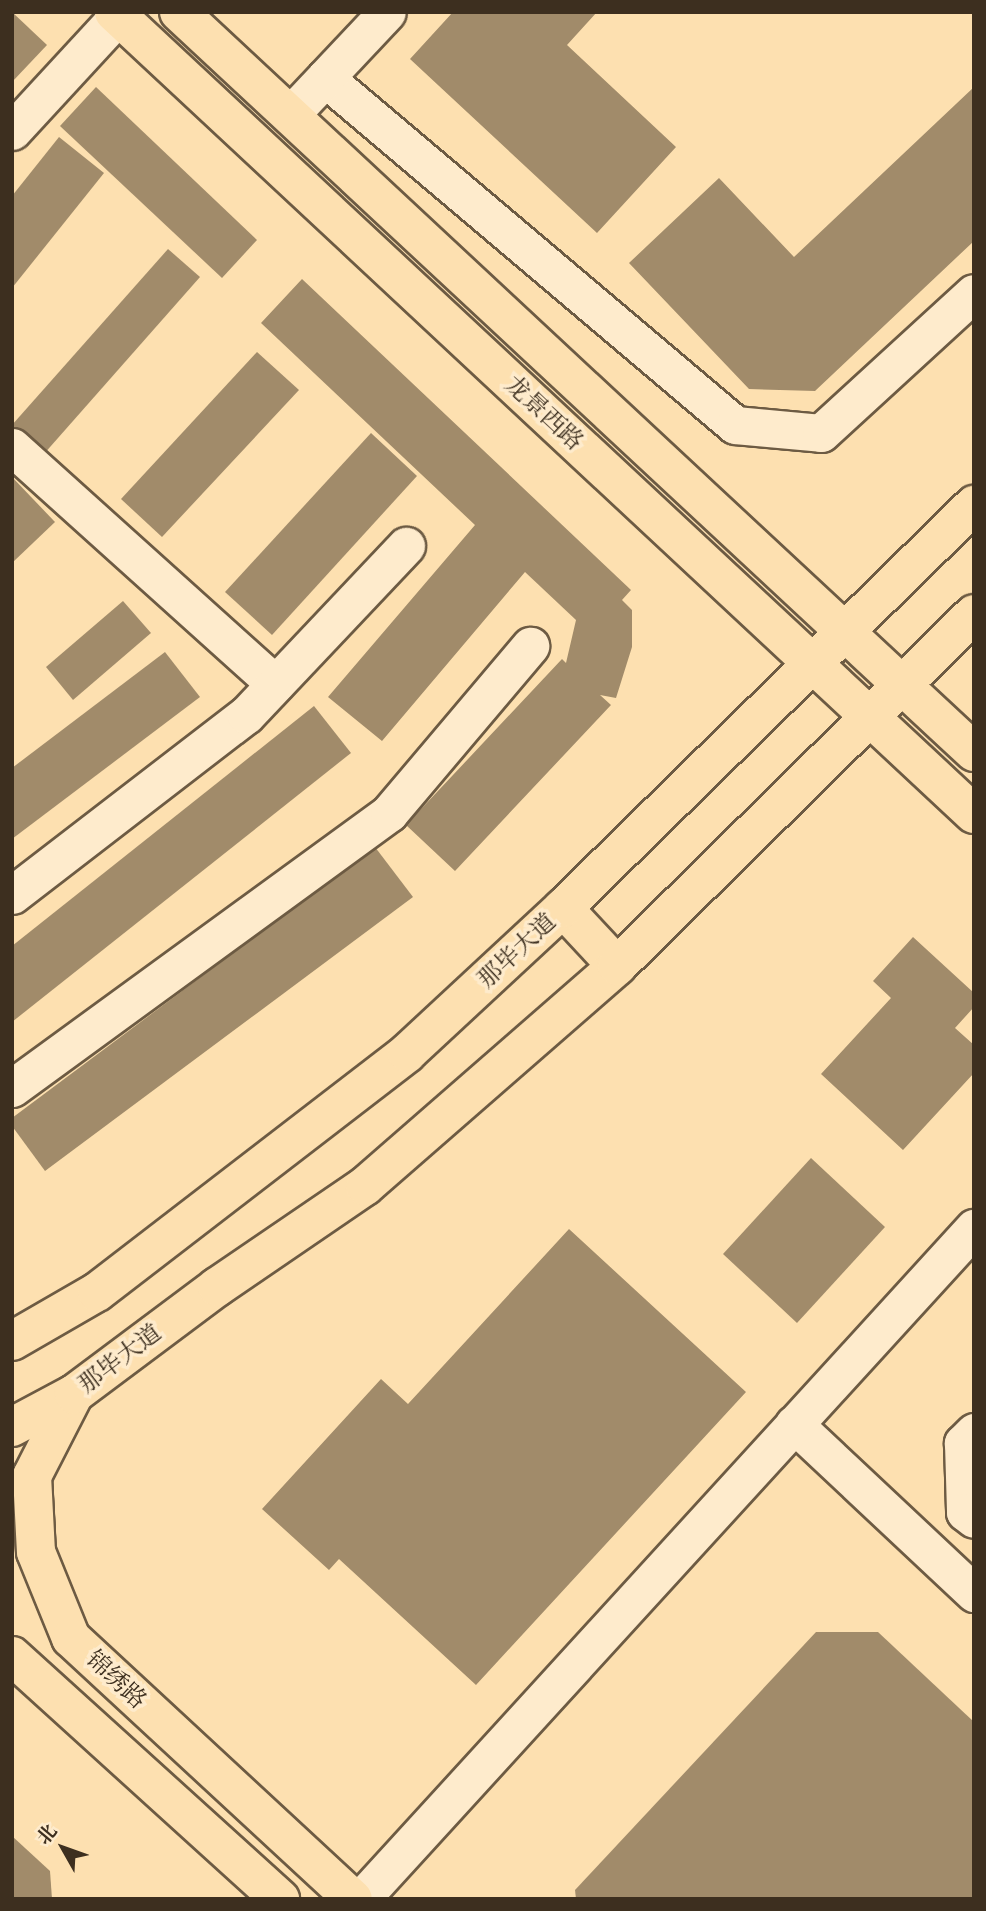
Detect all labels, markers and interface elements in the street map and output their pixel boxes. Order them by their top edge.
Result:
street label: 龙景西路 [499,370,589,456]
street label: 那毕大道 [472,908,562,994]
street label: 那毕大道 [73,1319,167,1399]
street label: 锦绣路 [80,1645,152,1715]
north arrow [28,1813,98,1883]
text: 北 [31,1819,63,1850]

